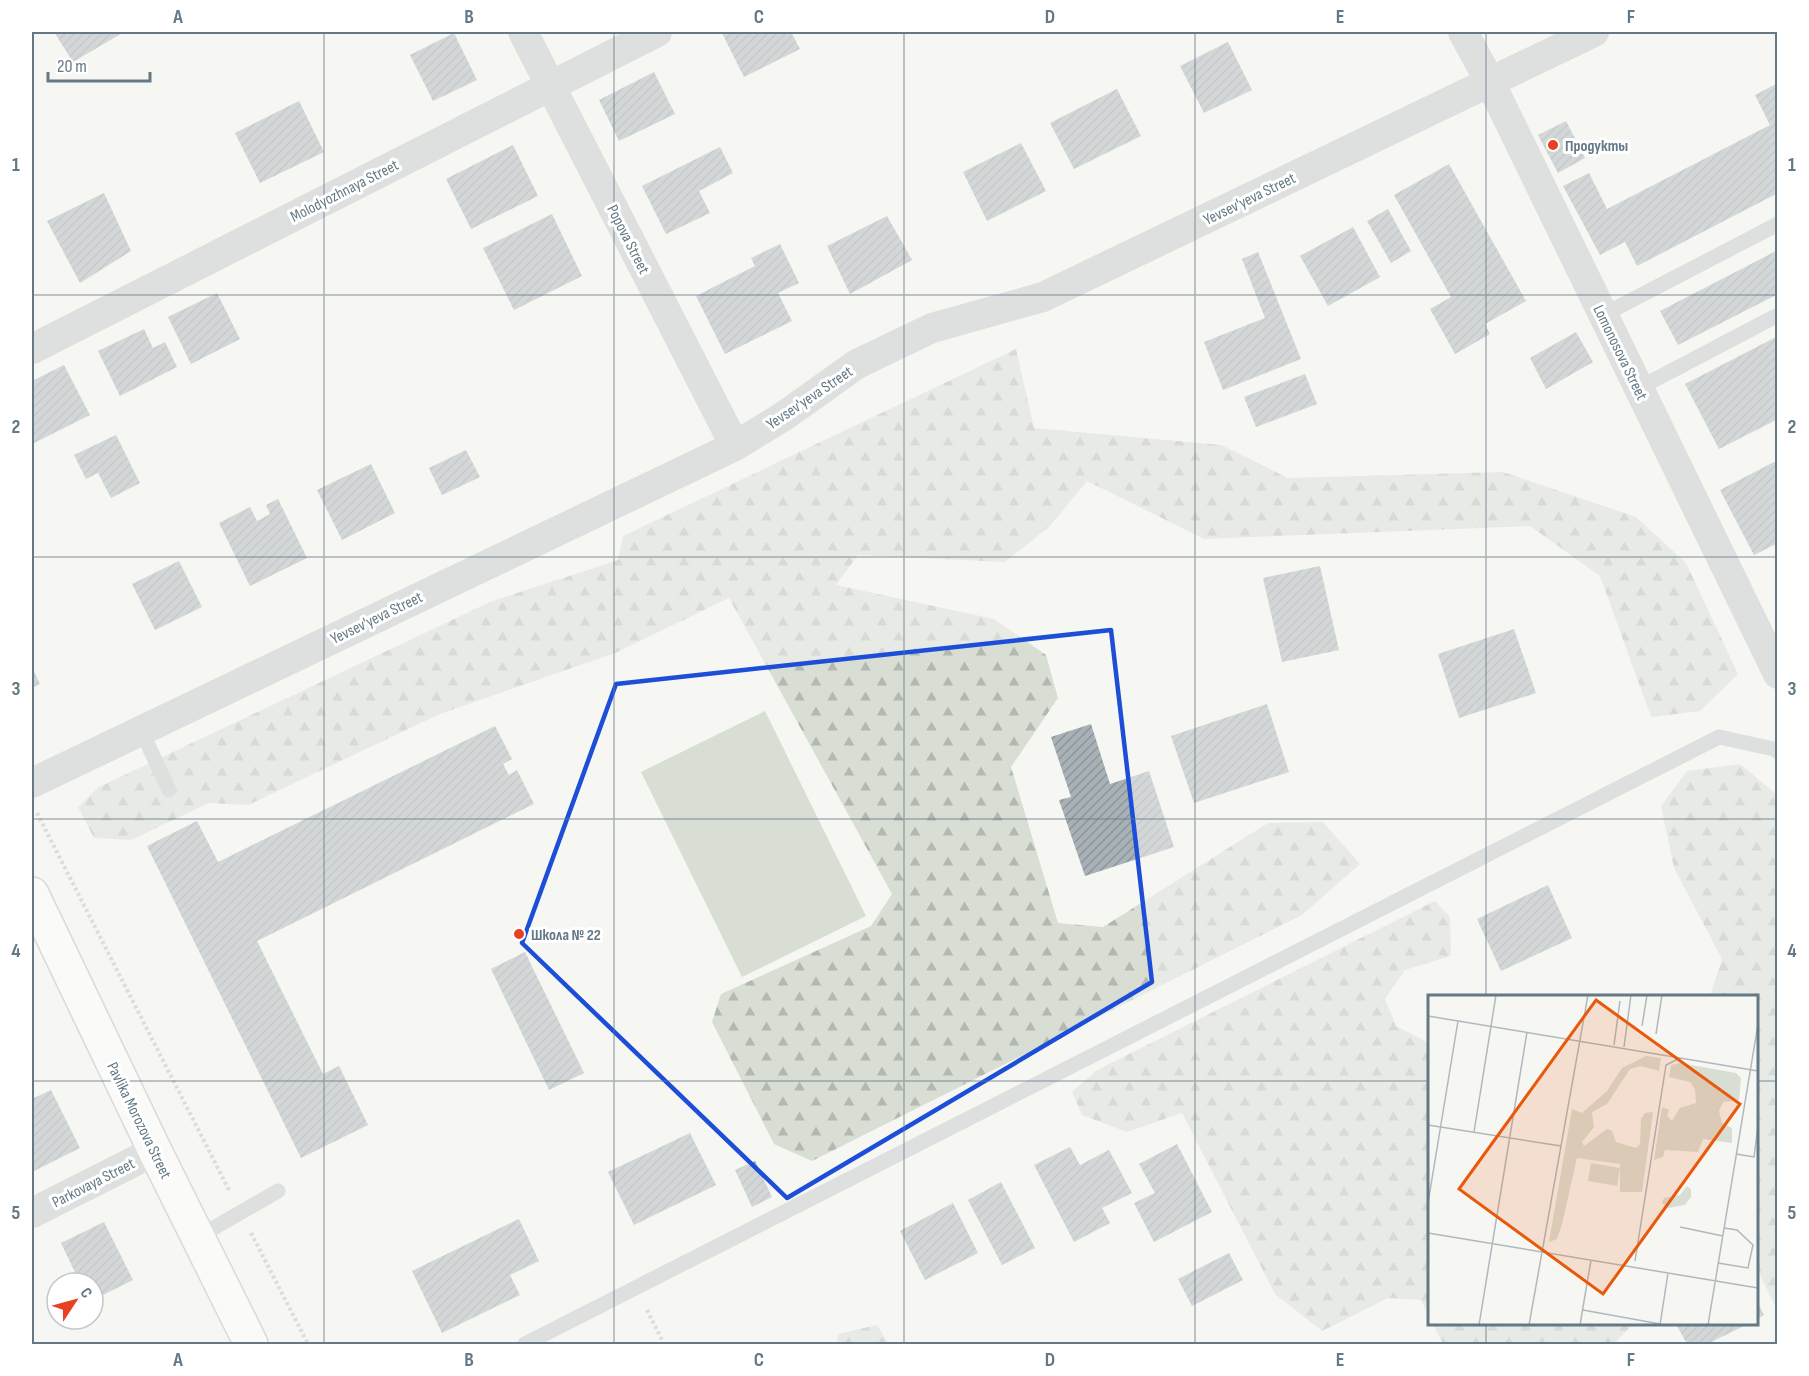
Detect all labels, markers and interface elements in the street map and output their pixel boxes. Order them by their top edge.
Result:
text: A [172,5,183,29]
text: B [464,5,474,29]
text: C [754,5,764,29]
text: D [1045,5,1055,29]
text: E [1336,5,1344,29]
text: F [1627,5,1635,29]
scale bar [48,45,150,83]
text: 20 m [57,56,87,77]
place label: Продукты [1565,137,1628,156]
marker: Продукты [1546,138,1560,152]
text: 1 [12,153,20,177]
text: 1 [1788,153,1796,177]
street label: Molodyozhnaya Street [287,156,402,227]
street label: Yevsev'yeva Street [1201,169,1299,230]
street label: Popova Street [602,202,653,277]
street label: Lomonosova Street [1588,302,1651,403]
street label: Yevsev'yeva Street [763,362,857,434]
text: 2 [12,415,20,439]
text: 2 [1788,415,1796,439]
street label: Yevsev'yeva Street [328,588,426,649]
text: 3 [12,677,21,701]
text: 3 [1788,677,1797,701]
place label: Школа № 22 [531,926,601,945]
marker: Школа № 22 [512,927,526,941]
text: 4 [11,939,21,963]
text: 4 [1787,939,1797,963]
inset map [1428,995,1758,1325]
street label: Pavlika Morozova Street [102,1059,175,1182]
street label: Parkovaya Street [49,1154,138,1212]
text: 5 [12,1201,21,1225]
text: 5 [1788,1201,1797,1225]
north arrow [45,1271,105,1331]
text: С [76,1284,96,1302]
text: A [172,1348,183,1372]
text: B [464,1348,474,1372]
text: C [754,1348,764,1372]
text: D [1045,1348,1055,1372]
text: E [1336,1348,1344,1372]
text: F [1627,1348,1635,1372]

